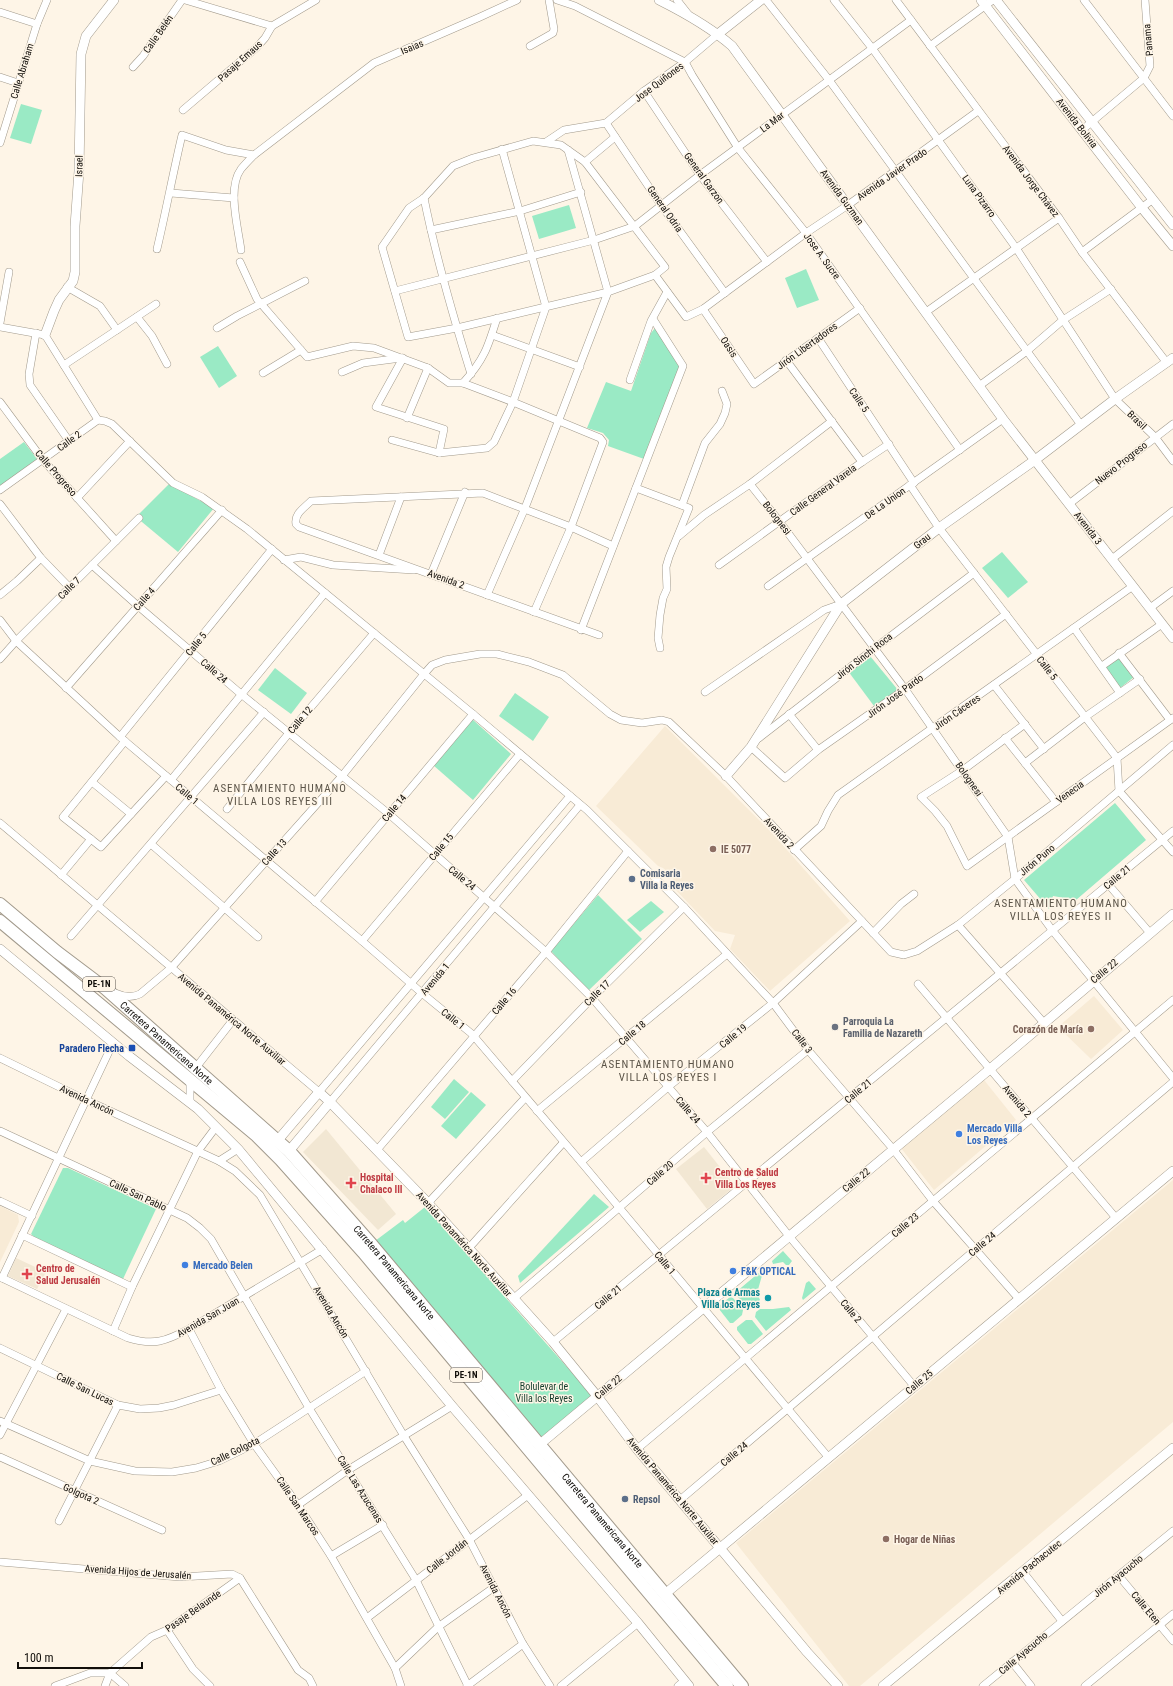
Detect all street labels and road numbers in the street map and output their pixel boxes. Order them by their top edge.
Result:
street label: Calle Belén [141,13,175,55]
street label: Panama [1141,23,1155,57]
street label: Isaias [399,37,425,57]
street label: Pasaje Emaus [216,38,265,84]
street label: Calle Abraham [8,42,36,100]
street label: Jose Quiñones [632,60,686,104]
street label: Avenida Bolivia [1054,96,1100,150]
street label: La Mar [758,109,786,135]
street label: Avenida Jorge Chávez [1000,143,1062,219]
street label: Avenida Javier Prado [855,146,929,202]
street label: General Garzon [682,150,726,206]
street label: Israel [73,155,85,177]
street label: Avenida Guzman [818,167,866,227]
street label: Luna Pizarro [960,173,998,219]
street label: General Odria [645,184,685,234]
street label: Jose A. Sucre [802,231,843,281]
street label: Jirón Libertadores [775,320,840,372]
street label: Oasis [718,335,740,360]
street label: Calle 5 [847,386,871,414]
street label: Brasil [1125,408,1149,432]
street label: Calle 2 [55,429,83,453]
street label: Nuevo Progreso [1093,439,1149,487]
street label: Calle Progreso [33,448,79,498]
street label: Calle General Varela [788,462,858,518]
street label: De La Union [863,485,908,521]
street label: Bolognesi [761,499,793,537]
street label: Avenida 3 [1072,509,1104,547]
street label: Grau [911,531,933,551]
street label: Avenida 2 [426,567,466,591]
street label: Calle 7 [56,575,82,601]
street label: Calle 4 [131,585,157,613]
street label: Calle 5 [183,630,209,658]
street label: Jirón Sinchi Roca [834,631,894,681]
street label: Calle 5 [1034,654,1060,682]
street label: Calle 24 [198,656,230,686]
street label: Jirón José Pardo [865,672,925,720]
street label: Jirón Cáceres [932,692,983,732]
street label: Calle 12 [286,704,315,736]
street label: Bolognesi [953,760,985,798]
street label: Venecia [1054,778,1086,806]
street label: Calle 1 [173,781,201,807]
street label: Calle 14 [380,792,409,824]
street label: Avenida 2 [762,815,796,851]
street label: Calle 15 [427,831,456,863]
street label: Calle 13 [259,836,289,868]
street label: Jirón Puno [1017,842,1057,878]
street label: Calle 21 [1101,863,1133,891]
street label: Calle 24 [446,864,478,893]
street label: Calle 22 [1088,956,1120,985]
street label: Avenida 1 [418,961,452,997]
street label: Avenida Panamérica Norte Auxiliar [176,971,288,1067]
road number: PE-1N [83,977,115,991]
street label: Calle 17 [582,978,612,1008]
street label: Calle 16 [490,985,519,1017]
street label: Carretera Panamericana Norte [118,999,215,1087]
street label: Calle 1 [439,1006,467,1032]
street label: Calle 18 [616,1018,648,1047]
street label: Calle 19 [717,1022,749,1050]
street label: Calle 3 [789,1027,815,1055]
street label: Calle 21 [842,1077,874,1105]
street label: Avenida Ancón [58,1083,116,1117]
street label: Avenida 2 [1000,1083,1034,1119]
street label: Calle 24 [673,1094,703,1126]
street label: Calle 20 [644,1158,676,1188]
street label: Calle 22 [840,1166,872,1194]
street label: Calle San Pablo [108,1177,168,1213]
street label: Avenida Panamérica Norte Auxiliar [414,1189,514,1299]
street label: Calle 23 [889,1210,921,1239]
street label: Carretera Panamericana Norte [352,1223,438,1322]
street label: Calle 24 [966,1229,998,1258]
street label: Calle 1 [652,1249,678,1277]
street label: Calle 21 [592,1283,624,1311]
street label: Avenida Ancón [311,1284,351,1340]
street label: Avenida San Juan [175,1295,241,1339]
street label: Calle 2 [838,1297,864,1325]
street label: Calle 25 [903,1367,935,1396]
road number: PE-1N [450,1368,482,1382]
street label: Calle San Lucas [55,1370,116,1408]
street label: Calle 22 [592,1372,624,1401]
street label: Calle Golgota [209,1434,261,1468]
street label: Avenida Panamérica Norte Auxiliar [625,1435,721,1547]
street label: Calle 24 [718,1439,750,1468]
street label: Calle Las Azucenas [335,1453,385,1525]
street label: Carretera Panamericana Norte [560,1471,646,1570]
street label: Calle San Marcos [274,1474,322,1538]
street label: Golgota 2 [61,1481,101,1507]
street label: Calle Jordán [424,1536,470,1576]
street label: Avenida Pachacutec [995,1537,1064,1596]
street label: Jirón Ayacucho [1091,1553,1145,1599]
street label: Avenida Ancón [478,1562,514,1620]
street label: Avenida Hijos de Jerusalén [84,1563,192,1581]
street label: Pasaje Belaunde [163,1588,223,1634]
street label: Calle Eten [1129,1589,1163,1627]
street label: Calle Ayacucho [996,1629,1050,1677]

